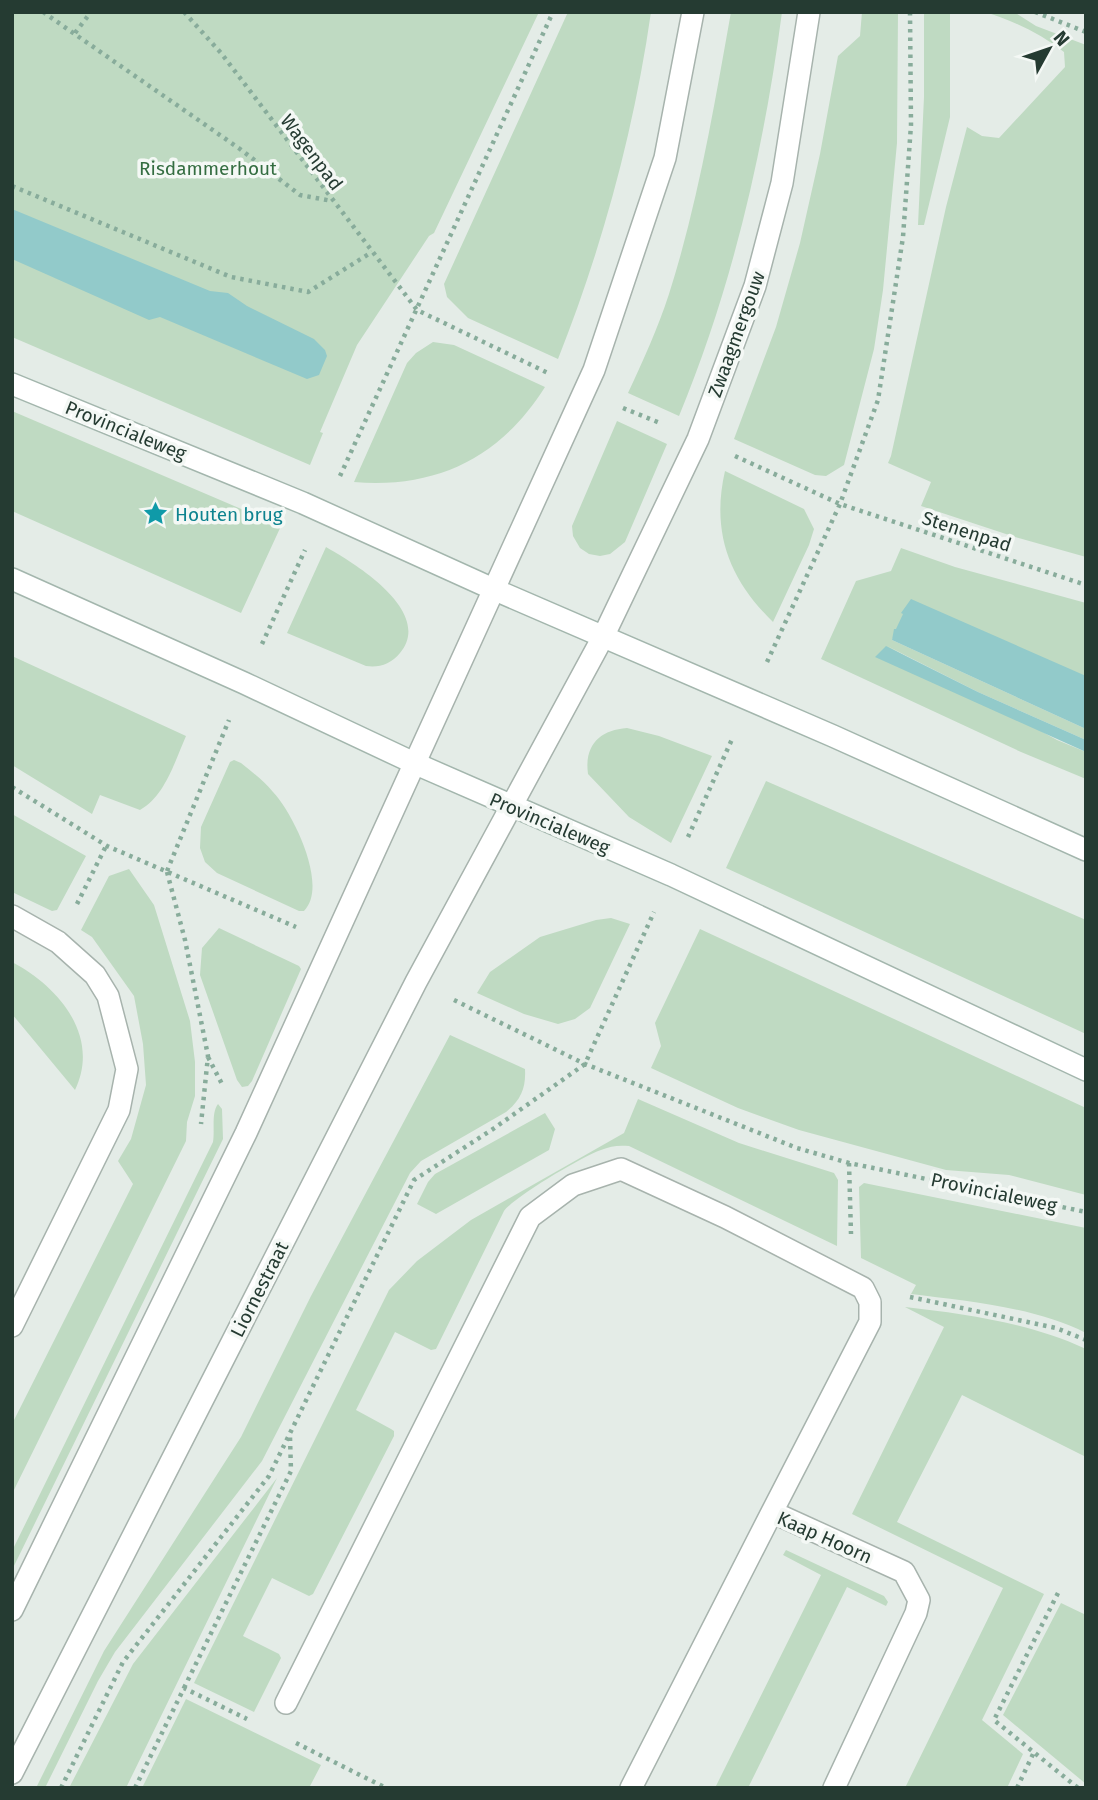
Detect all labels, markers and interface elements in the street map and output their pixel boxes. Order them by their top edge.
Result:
north arrow [1014,14,1084,84]
text: N [1049,26,1075,51]
street label: Wagenpad [276,110,348,195]
park label: Risdammerhout [139,157,277,180]
street label: Zwaagmergouw [703,268,770,400]
street label: Provincialeweg [62,396,190,465]
place icon: Houten brug [141,500,169,528]
place label: Houten brug [175,503,283,526]
street label: Stenenpad [919,506,1014,557]
street label: Provincialeweg [486,788,614,859]
street label: Provincialeweg [929,1168,1059,1217]
street label: Liornestraat [225,1237,293,1341]
street label: Kaap Hoorn [774,1506,876,1569]

